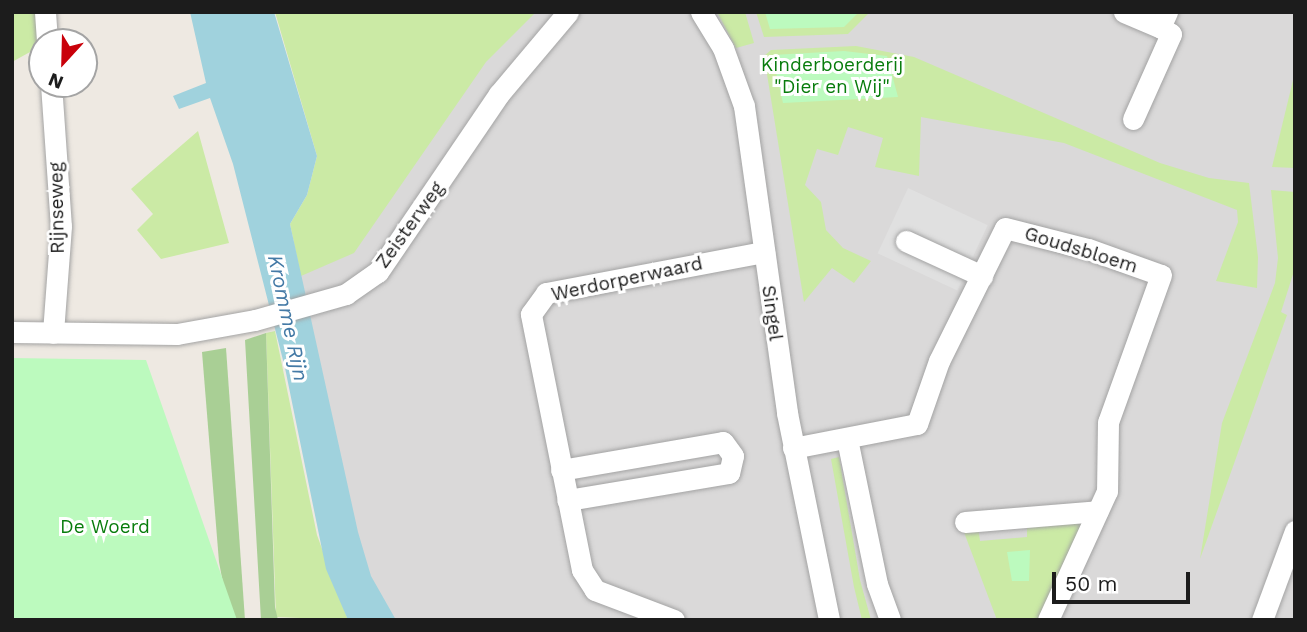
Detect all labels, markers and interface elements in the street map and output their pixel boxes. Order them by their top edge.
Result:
north arrow [28,28,98,98]
park label: Kinderboerderij "Dier en Wij" [761,54,903,98]
text: N [45,68,67,94]
street label: Rijnseweg [45,162,69,254]
street label: Zeisterweg [371,177,449,273]
street label: Goudsbloem [1022,222,1140,278]
water label: Kromme Rijn [262,252,314,384]
street label: Werdorperwaard [549,252,705,306]
street label: Singel [757,284,787,342]
park label: De Woerd [60,516,150,538]
scale bar [1055,558,1193,602]
text: 50 m [1065,571,1117,596]

